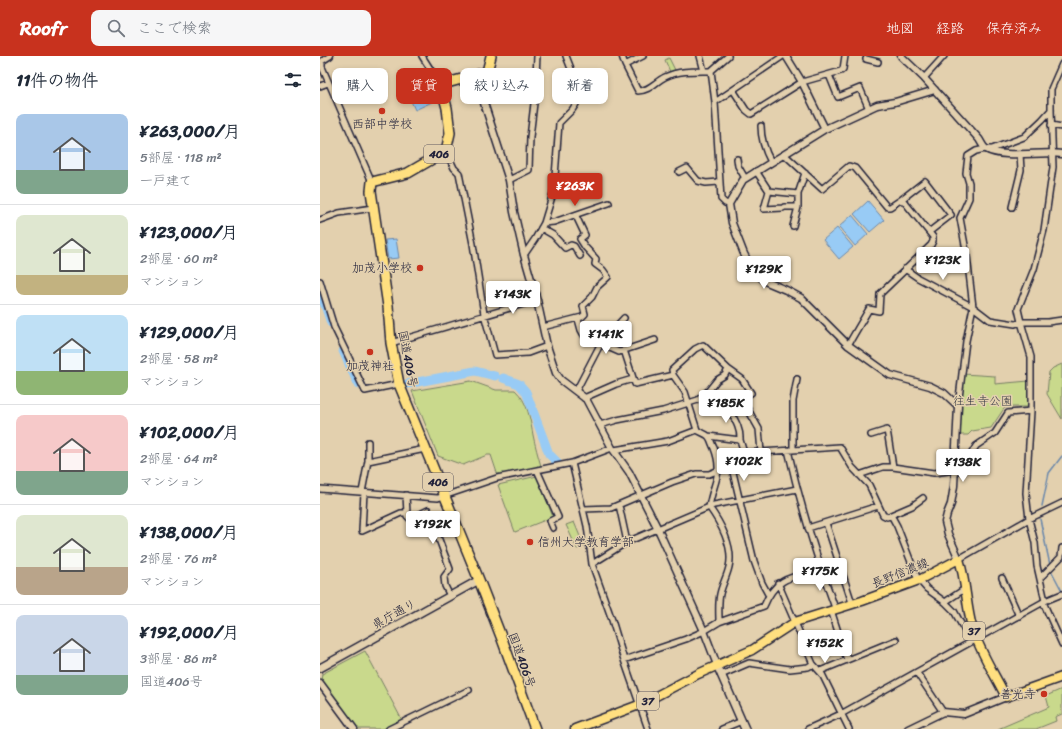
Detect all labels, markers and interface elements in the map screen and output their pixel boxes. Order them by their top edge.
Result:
search box [91,10,371,46]
text: Roofr [20,12,67,45]
text: ここで検索 [137,15,212,41]
text: 地図 [886,16,914,41]
text: 経路 [936,16,964,41]
text: 保存済み [986,16,1042,41]
icon: search [105,17,127,39]
text: 11件の物件 [16,65,99,95]
chip: 購入 [332,68,388,104]
chip: 賃貸 [396,68,452,104]
chip: 絞り込み [460,68,544,104]
chip: 新着 [552,68,608,104]
icon: filters [282,69,304,91]
marker: 西部中学校 [377,106,387,116]
place label: 西部中学校 [352,113,412,135]
text: ¥263,000/月 [140,116,240,146]
icon: home [48,130,96,178]
road number: 406 [424,145,454,163]
text: 5部屋 · 118 m² [140,146,222,169]
text: 一戸建て [140,169,192,192]
pin: ¥263K [547,173,603,207]
text: ¥263K [556,174,594,197]
text: ¥123,000/月 [140,217,238,247]
icon: home [48,231,96,279]
text: 2部屋 · 60 m² [140,247,218,270]
pin: ¥123K [915,247,971,281]
text: ¥123K [925,248,961,271]
pin: ¥129K [736,256,792,290]
place label: 加茂小学校 [352,257,412,279]
text: ¥129K [746,257,782,280]
marker: 加茂小学校 [415,263,425,273]
text: マンション [140,270,204,293]
pin: ¥143K [485,281,541,315]
text: ¥143K [495,282,531,305]
text: ¥129,000/月 [140,317,239,347]
pin: ¥141K [578,321,634,355]
text: ¥141K [589,322,623,345]
street label: 国道406号 [392,328,424,390]
icon: home [48,331,96,379]
text: 2部屋 · 58 m² [140,347,218,370]
marker: 加茂神社 [365,347,375,357]
place label: 加茂神社 [346,355,394,377]
text: マンション [140,370,204,393]
pin: ¥185K [698,390,754,424]
park label: 往生寺公園 [953,390,1013,412]
text: ¥185K [708,391,744,414]
text: ¥102,000/月 [140,417,240,447]
icon: home [48,431,96,479]
text: 2部屋 · 64 m² [140,447,218,470]
pin: ¥102K [716,448,772,482]
text: ¥102K [726,449,762,472]
pin: ¥138K [935,449,991,483]
text: ¥138K [945,450,981,473]
text: マンション [140,470,204,493]
road number: 406 [423,473,453,491]
pin: ¥192K [405,511,461,545]
text: ¥192K [415,512,451,535]
text: ¥138,000/月 [140,517,239,547]
icon: home [48,531,96,579]
place label: 信州大学教育学部 [538,531,634,553]
marker: 信州大学教育学部 [525,537,535,547]
text: 2部屋 · 76 m² [140,547,217,570]
street label: 長野信濃線 [868,552,932,594]
pin: ¥175K [792,558,848,592]
text: ¥175K [802,559,838,582]
text: マンション [140,570,204,593]
street label: 県庁通り [368,593,420,635]
text: ¥192,000/月 [140,617,239,647]
road number: 37 [963,622,985,640]
street label: 国道406号 [502,629,542,691]
pin: ¥152K [797,630,853,664]
icon: home [48,631,96,679]
text: ¥152K [807,631,843,654]
text: 3部屋 · 86 m² [140,647,217,670]
text: 国道406号 [140,670,203,693]
place label: 善光寺 [1000,683,1036,705]
marker: 善光寺 [1039,689,1049,699]
road number: 37 [637,692,659,710]

